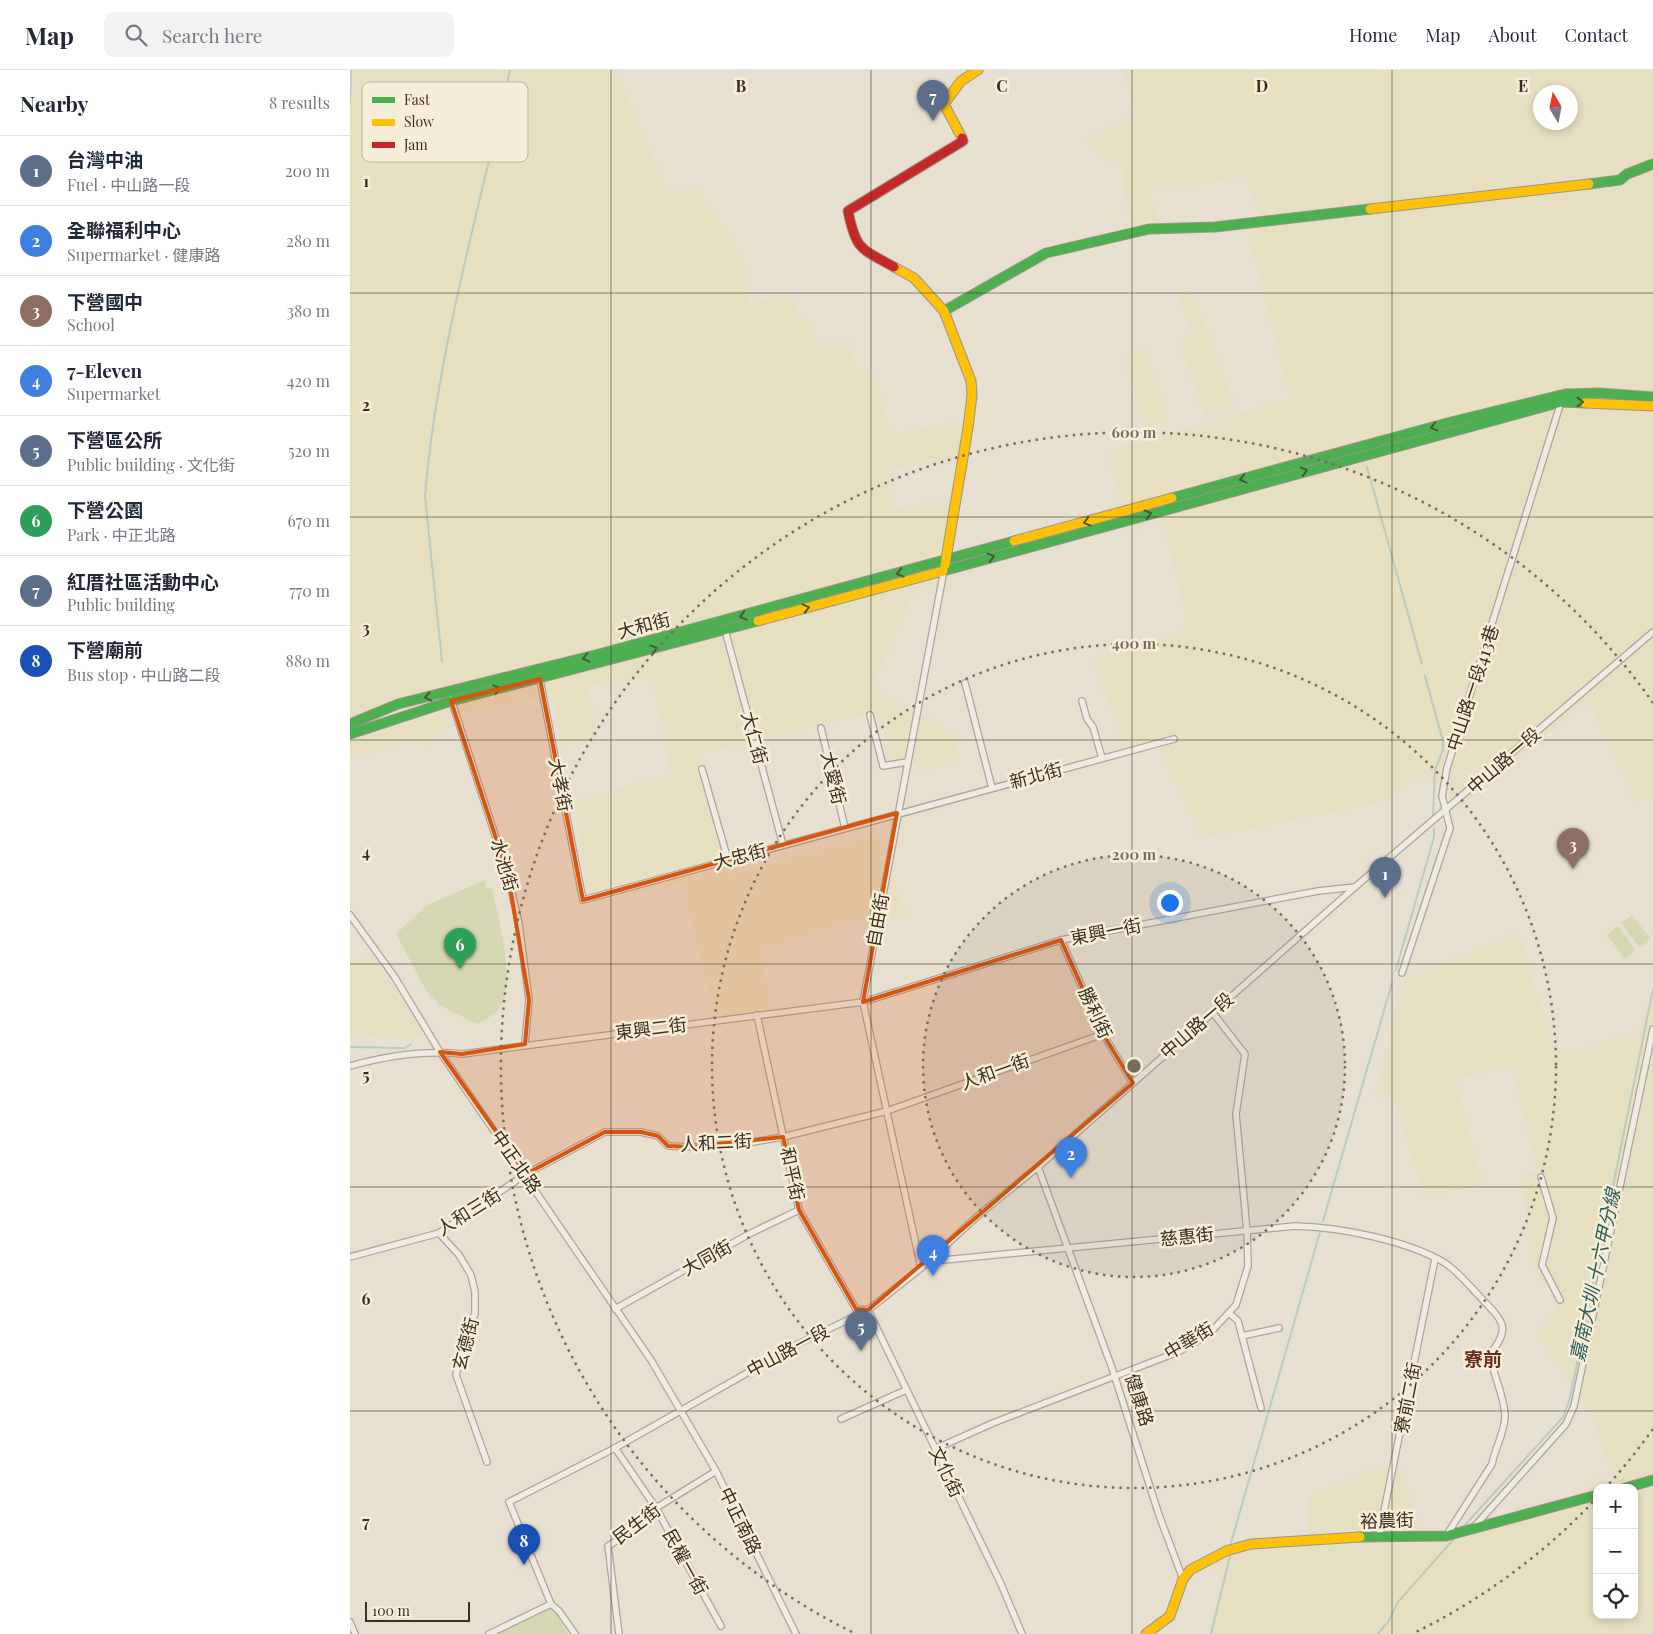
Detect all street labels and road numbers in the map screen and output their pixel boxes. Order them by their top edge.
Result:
street label: 大和街 [615,606,673,644]
street label: 中山路一段413巷 [1440,622,1504,754]
street label: 大仁街 [736,709,774,767]
street label: 中山路一段 [1462,722,1545,799]
street label: 大愛街 [816,749,852,807]
street label: 大孝街 [544,756,578,814]
street label: 新北街 [1007,756,1065,794]
street label: 水池街 [486,835,524,894]
street label: 大忠街 [711,837,769,875]
street label: 自由街 [861,891,894,948]
street label: 東興一街 [1068,912,1143,950]
street label: 勝利街 [1074,983,1118,1042]
street label: 中山路一段 [1155,987,1238,1064]
street label: 東興二街 [614,1012,688,1044]
street label: 人和一街 [957,1047,1033,1095]
street label: 中正北路 [486,1125,547,1198]
street label: 人和二街 [679,1128,753,1156]
street label: 和平街 [776,1145,810,1203]
street label: 人和三街 [432,1182,505,1240]
street label: 慈惠街 [1159,1221,1215,1251]
street label: 大同街 [677,1234,736,1281]
street label: 玄德街 [446,1315,484,1373]
street label: 中華街 [1159,1316,1218,1364]
street label: 中山路一段 [742,1318,833,1382]
street label: 寮前二街 [1388,1360,1426,1435]
street label: 健康路 [1120,1370,1160,1429]
street label: 文化街 [924,1442,970,1501]
street label: 中正南路 [714,1483,767,1558]
street label: 民生街 [608,1497,665,1549]
street label: 裕農街 [1360,1507,1414,1533]
street label: 民權一街 [658,1524,714,1599]

